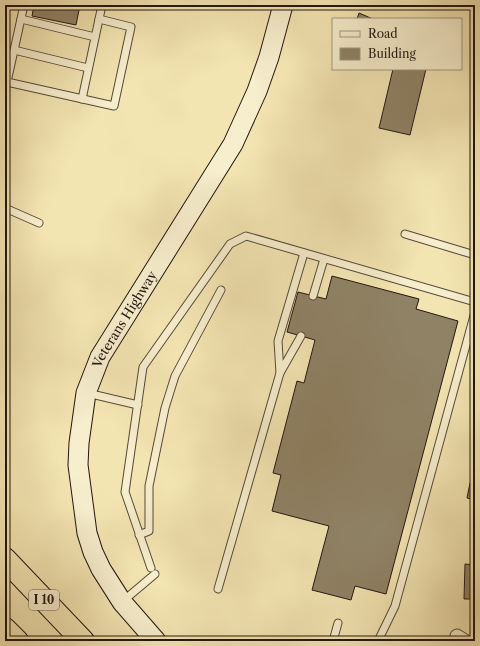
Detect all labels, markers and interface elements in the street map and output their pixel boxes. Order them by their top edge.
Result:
legend [332,18,462,70]
text: Road [368,26,398,41]
text: Building [368,46,416,61]
street label: Veterans Highway [88,267,160,371]
road number: I 10 [29,590,59,610]

